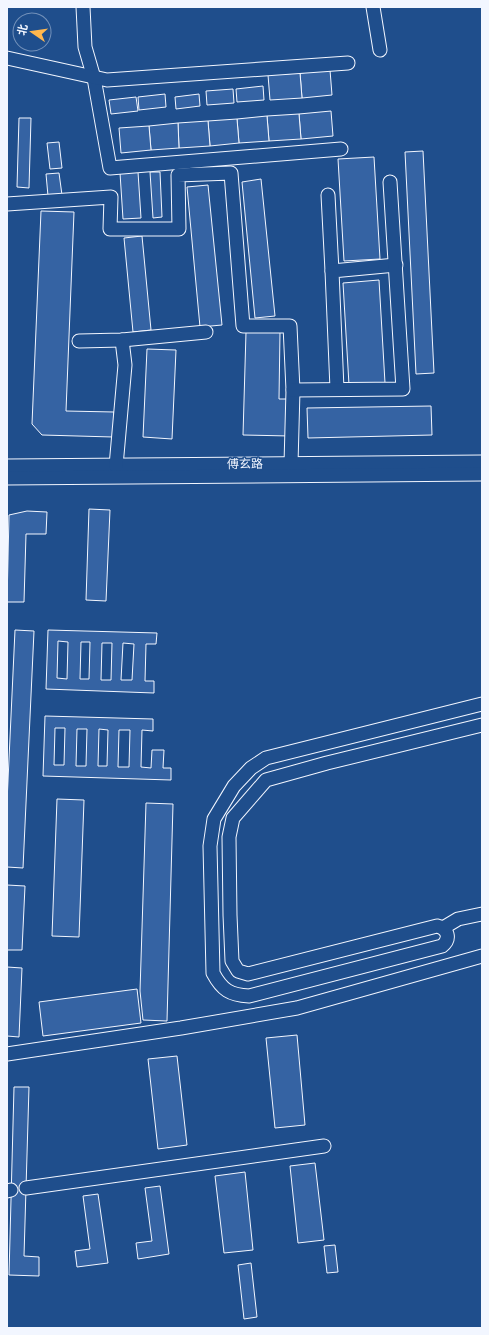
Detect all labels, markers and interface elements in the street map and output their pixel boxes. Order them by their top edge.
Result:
north arrow [12,12,52,52]
text: 北 [15,23,30,37]
street label: 傅玄路 [227,457,263,471]

